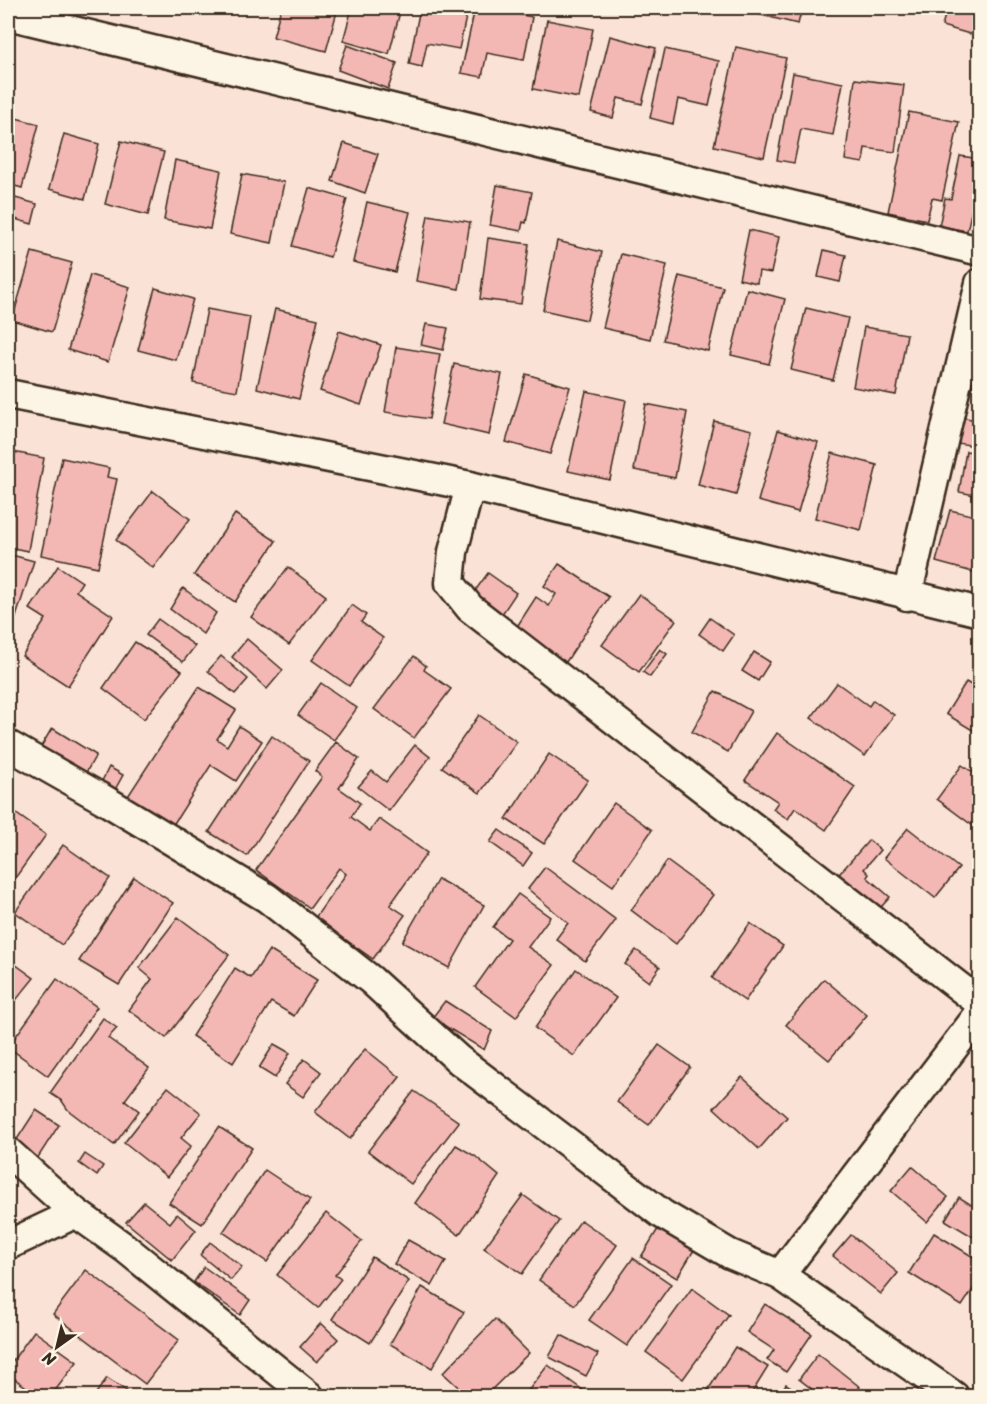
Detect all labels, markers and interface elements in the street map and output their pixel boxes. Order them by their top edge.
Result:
north arrow [27,1317,87,1377]
text: N [35,1343,62,1375]

